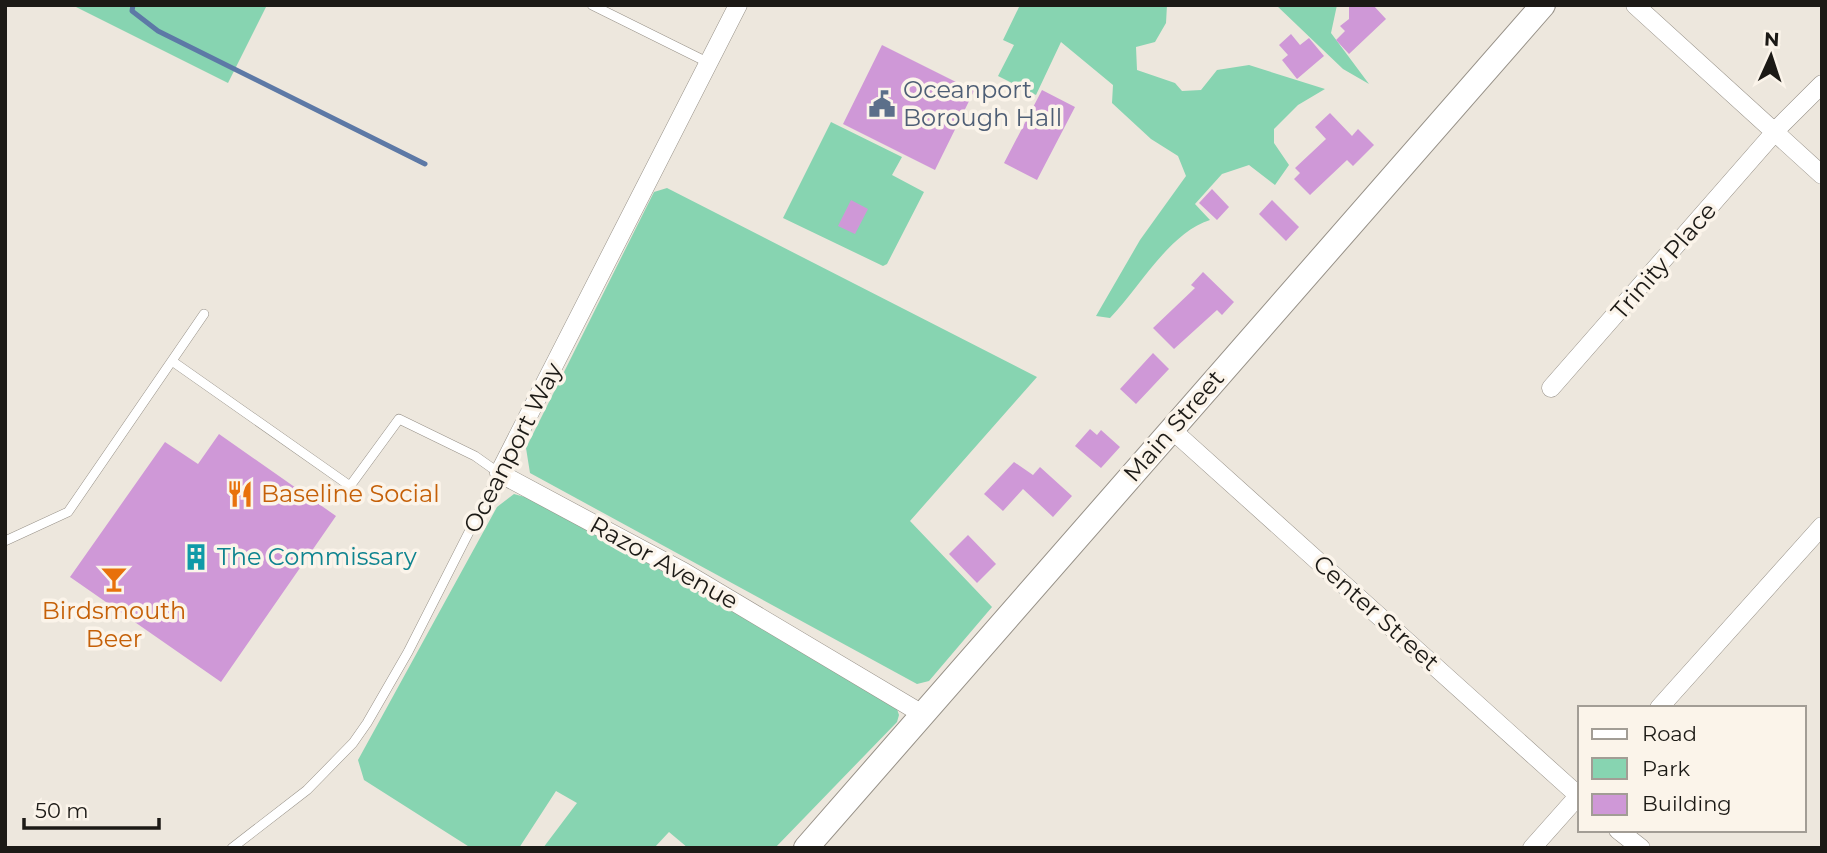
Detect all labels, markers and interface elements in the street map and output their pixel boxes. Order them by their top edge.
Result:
north arrow [1736,21,1806,91]
text: N [1764,28,1780,51]
place label: Oceanport Borough Hall [903,75,1062,132]
public building icon: Oceanport Borough Hall [867,89,897,119]
street label: Trinity Place [1605,196,1722,325]
street label: Oceanport Way [457,358,568,538]
street label: Main Street [1117,364,1230,487]
restaurant icon: Baseline Social [225,479,255,509]
place label: Baseline Social [261,479,440,508]
street label: Razor Avenue [585,510,743,615]
building icon: The Commissary [181,542,211,572]
place label: The Commissary [217,542,417,571]
street label: Center Street [1307,549,1445,677]
bar icon: Birdsmouth Beer [99,564,129,594]
place label: Birdsmouth Beer [42,596,186,653]
legend [1578,706,1806,832]
text: Road [1642,721,1697,746]
text: Park [1642,756,1690,781]
scale bar [24,786,159,830]
text: Building [1642,791,1732,816]
text: 50 m [35,798,89,823]

